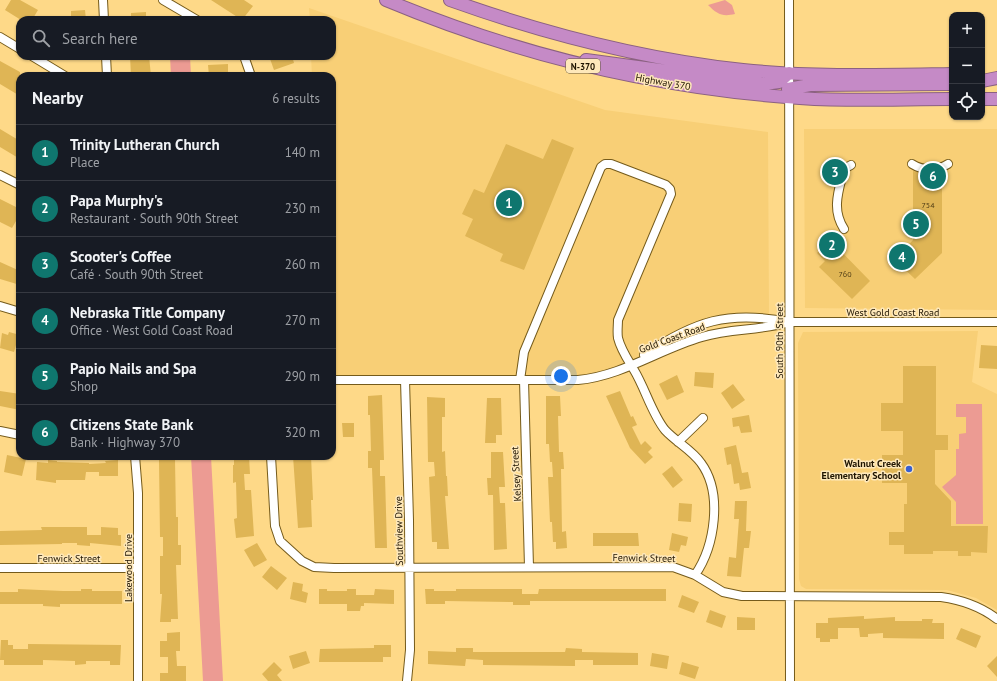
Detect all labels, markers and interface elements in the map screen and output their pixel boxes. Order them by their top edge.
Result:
map controls [949,12,985,120]
button: + [949,12,985,48]
search box [16,16,336,60]
icon: search [30,27,52,49]
text: Search here [62,29,138,48]
button: − [949,48,985,84]
road number: N-370 [566,59,600,73]
street label: Highway 370 [634,71,692,93]
button: locate [949,84,985,120]
text: Nearby [32,87,83,109]
text: 6 results [272,90,320,107]
text: Trinity Lutheran Church [70,135,220,154]
text: 1 [41,144,49,161]
text: 140 m [285,144,320,161]
text: Place [70,154,100,171]
pin: 3 [822,157,848,187]
pin: 6 [920,161,946,191]
pin: 1 [496,188,522,218]
text: Papa Murphy's [70,191,163,210]
text: 2 [41,200,49,217]
text: 230 m [285,200,320,217]
house number: 754 [921,200,935,210]
pin: 5 [903,209,929,239]
text: Restaurant · South 90th Street [70,210,238,227]
pin: 2 [819,230,845,260]
pin: 4 [889,242,915,272]
text: Scooter's Coffee [70,247,171,266]
text: 3 [41,256,49,273]
text: 260 m [285,256,320,273]
text: Café · South 90th Street [70,266,203,283]
house number: 760 [838,269,852,279]
text: Nebraska Title Company [70,303,225,322]
street label: South 90th Street [773,303,786,379]
street label: West Gold Coast Road [847,306,939,319]
text: 4 [41,312,49,329]
text: 270 m [285,312,320,329]
street label: Gold Coast Road [637,320,707,356]
text: Office · West Gold Coast Road [70,322,233,339]
text: Papio Nails and Spa [70,359,196,378]
your location [551,366,571,386]
text: 5 [41,368,49,385]
text: 290 m [285,368,320,385]
text: Shop [70,378,98,395]
text: Citizens State Bank [70,415,193,434]
text: 6 [41,424,49,441]
text: 320 m [285,424,320,441]
text: Bank · Highway 370 [70,434,180,451]
street label: Kelsey Street [508,445,524,502]
place label: Walnut Creek Elementary School [822,457,901,482]
marker: Walnut Creek Elementary School [904,464,914,474]
street label: Southview Drive [392,496,406,566]
street label: Lakewood Drive [122,534,135,602]
street label: Fenwick Street [612,551,676,565]
street label: Fenwick Street [38,552,101,565]

